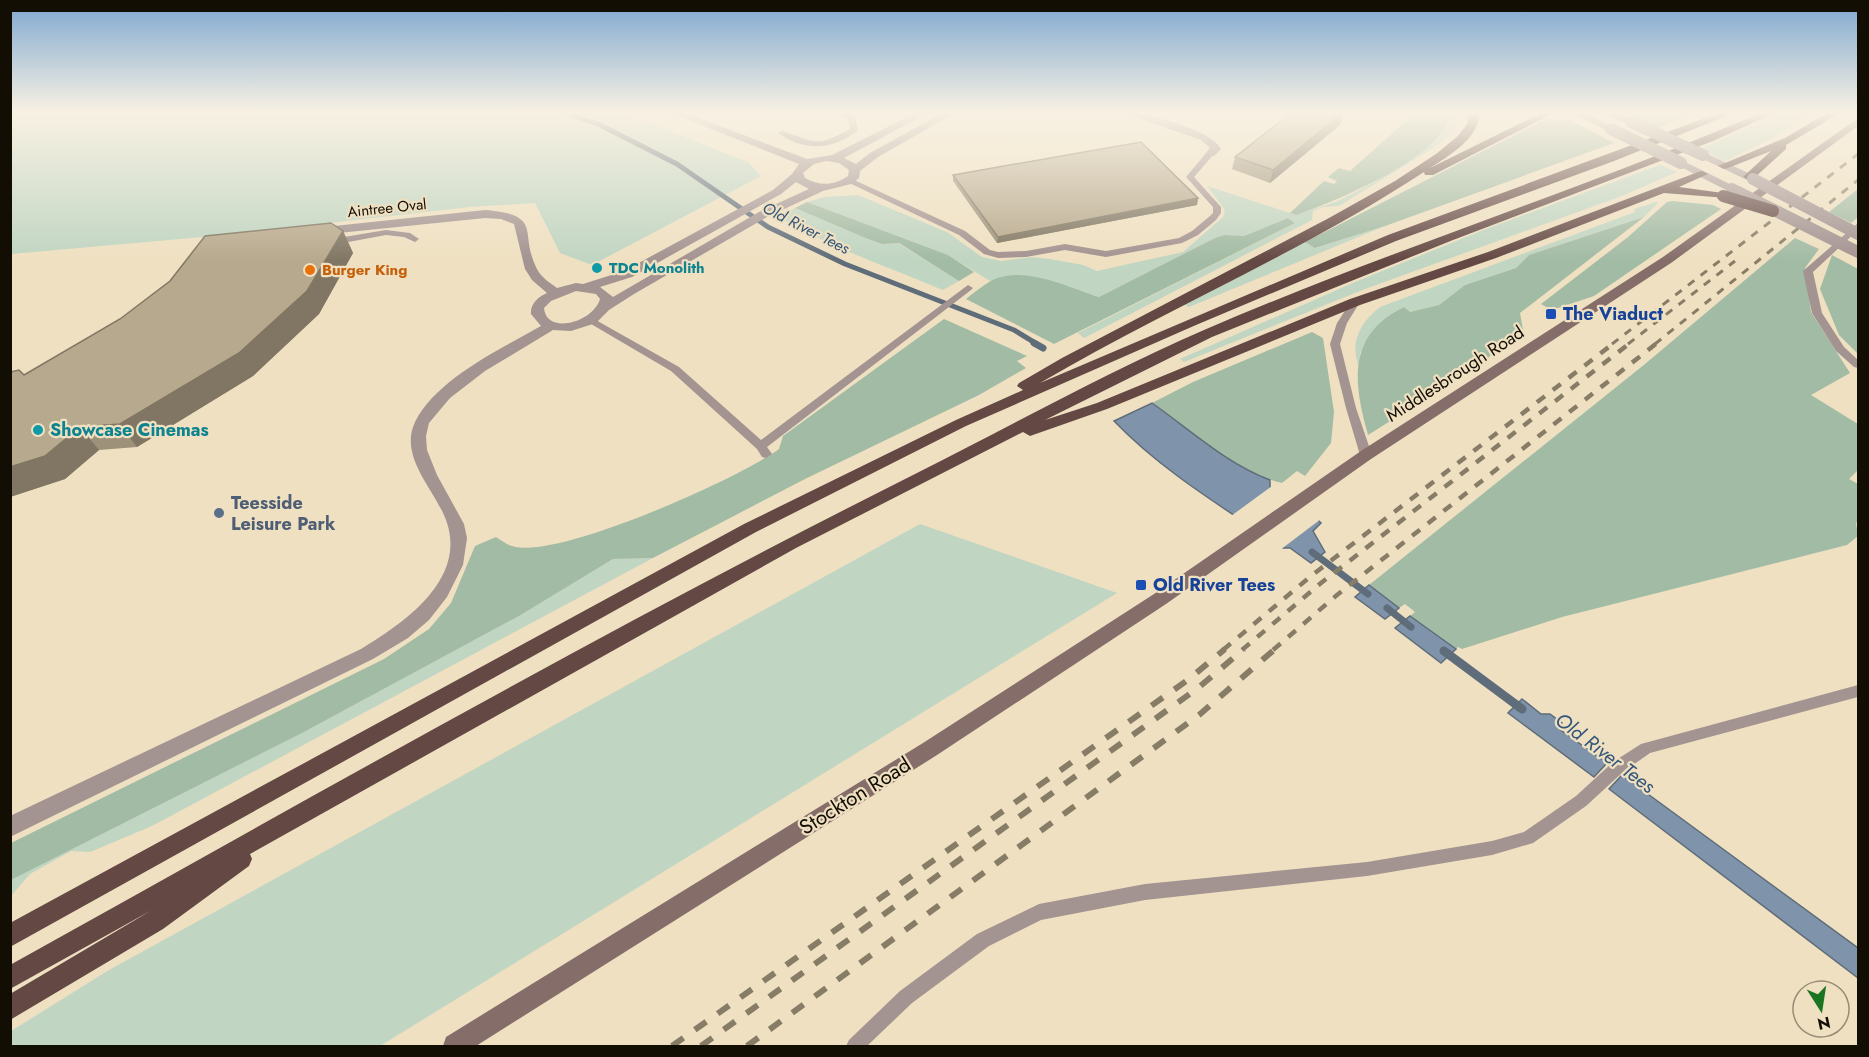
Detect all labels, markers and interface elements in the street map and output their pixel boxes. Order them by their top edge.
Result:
street label: Aintree Oval [346,193,428,223]
water label: Old River Tees [759,196,854,260]
place label: TDC Monolith [609,257,705,279]
place label: Burger King [322,259,407,281]
marker: TDC Monolith [590,261,604,275]
marker: Burger King [303,263,317,277]
place label: The Viaduct [1563,301,1663,327]
marker: The Viaduct [1544,307,1558,321]
street label: Middlesbrough Road [1381,320,1529,428]
place label: Showcase Cinemas [50,417,209,443]
marker: Showcase Cinemas [31,423,45,437]
place label: Teesside Leisure Park [231,490,336,537]
marker: Teesside Leisure Park [212,506,226,520]
place label: Old River Tees [1153,572,1275,598]
marker: Old River Tees [1134,578,1148,592]
water label: Old River Tees [1549,706,1661,800]
street label: Stockton Road [793,750,917,842]
north arrow [1791,979,1851,1039]
text: N [1815,1011,1833,1036]

